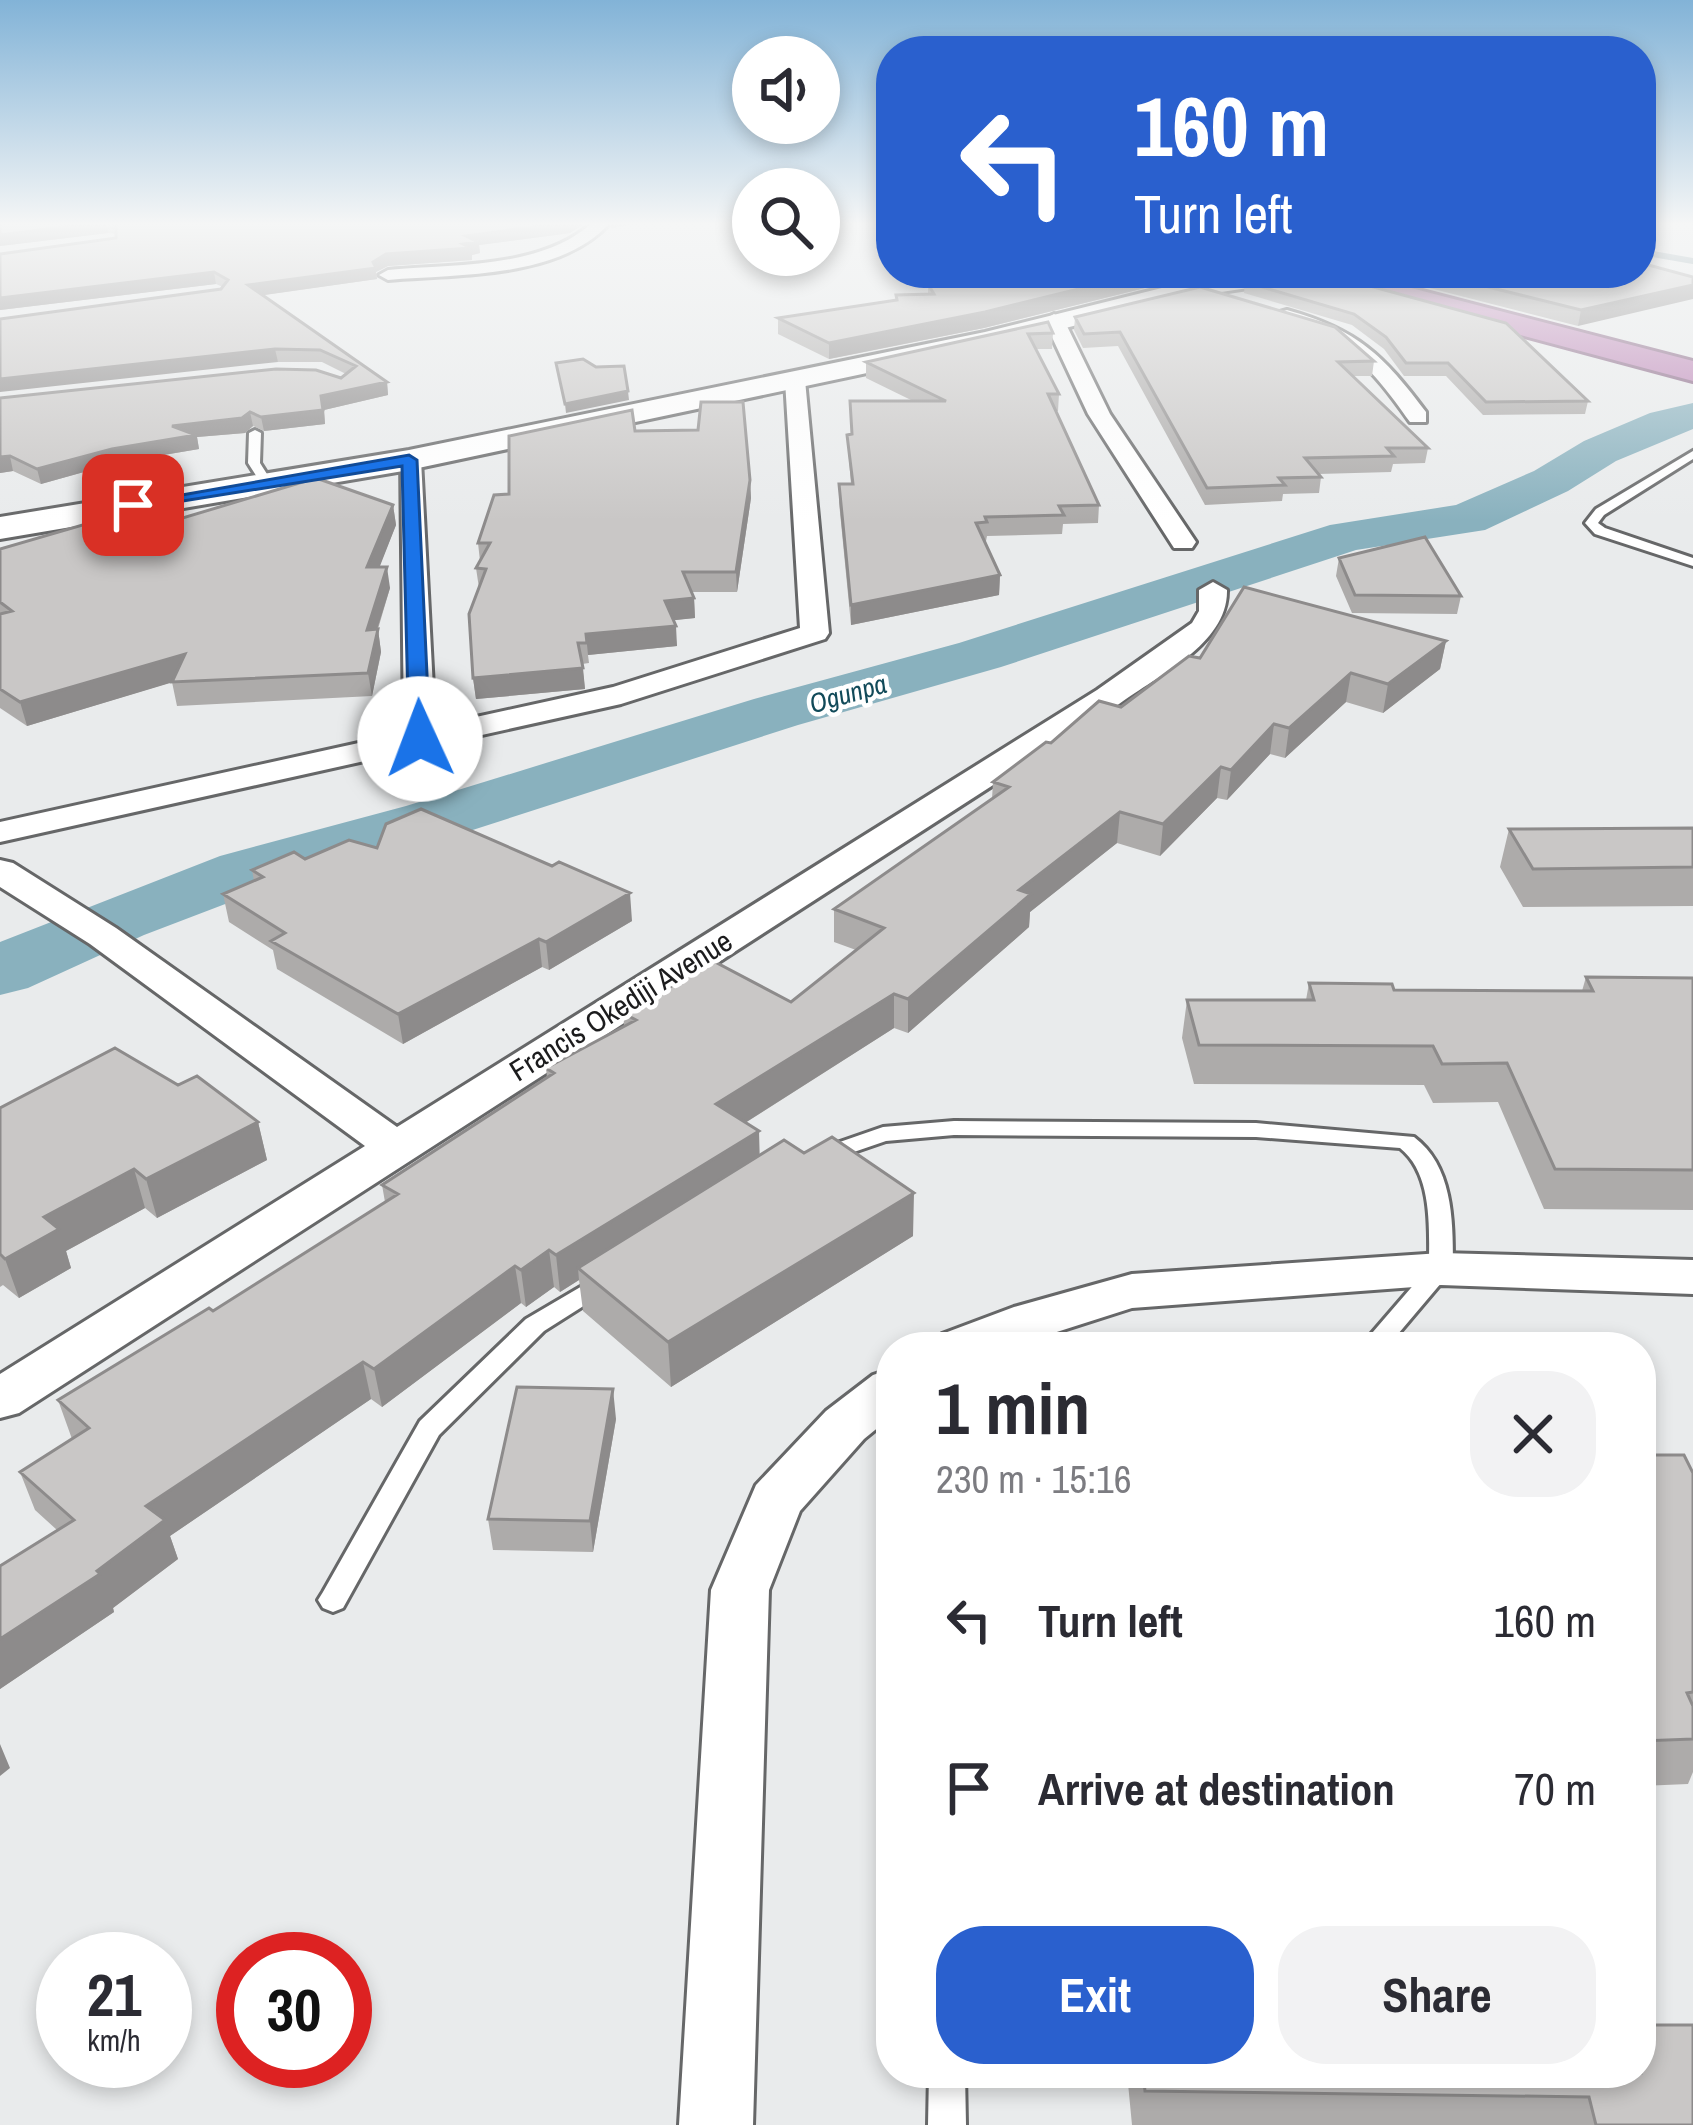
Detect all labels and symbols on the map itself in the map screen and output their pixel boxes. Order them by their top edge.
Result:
pin [82,454,184,556]
water label: Ogunpa [805,665,891,721]
position arrow [357,676,483,802]
street label: Francis Okediji Avenue [502,921,739,1090]
speed limit sign: 30 [216,1932,372,2088]

